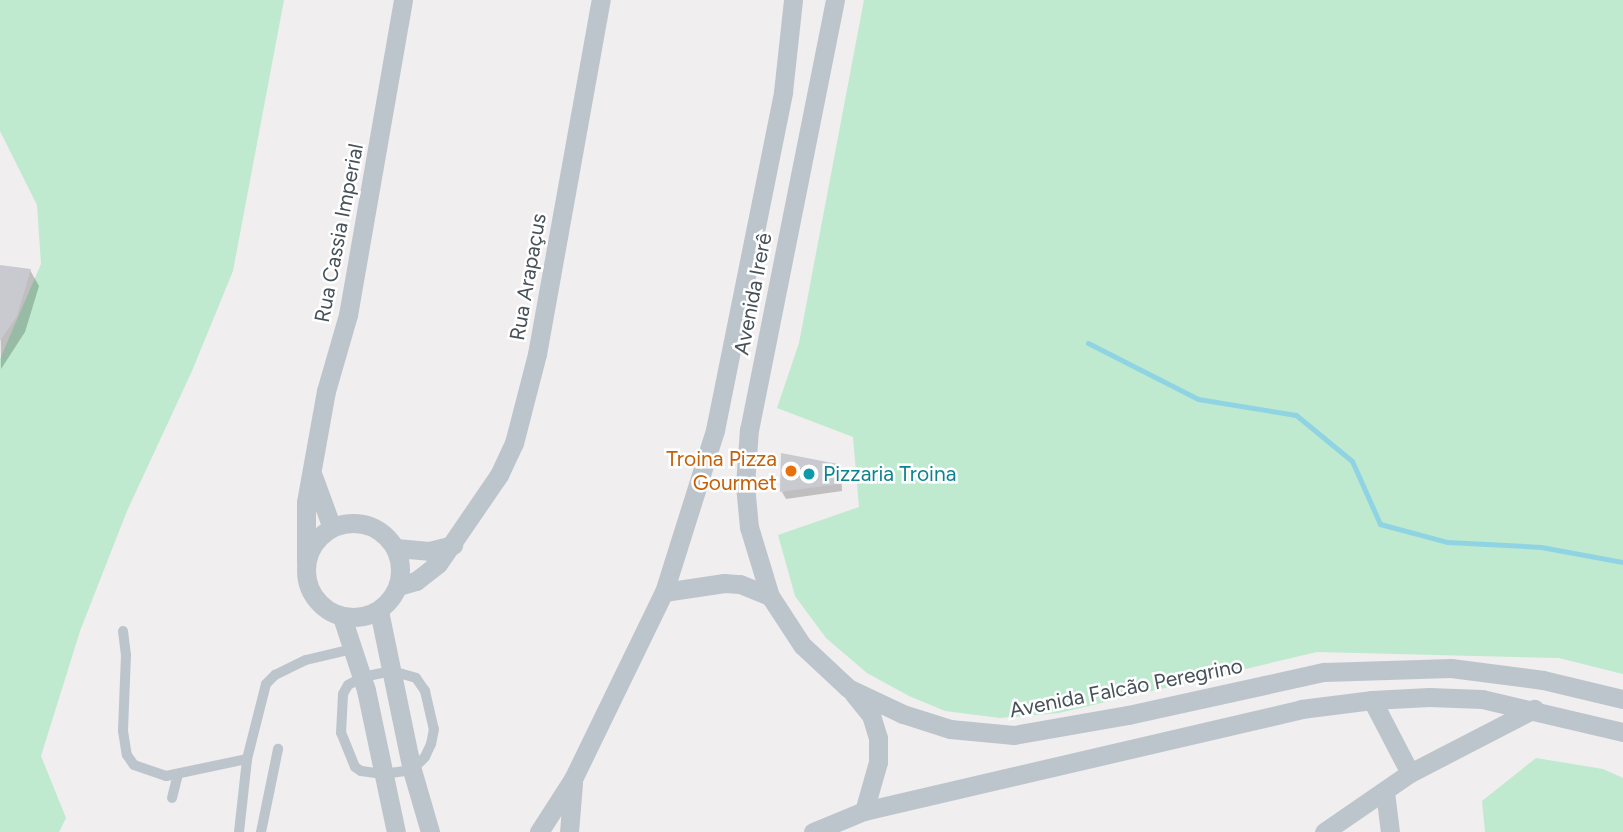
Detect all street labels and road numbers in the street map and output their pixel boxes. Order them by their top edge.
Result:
street label: Rua Cassia Imperial [309,141,369,325]
street label: Rua Arapaçus [504,211,552,343]
street label: Avenida Irerê [729,231,777,357]
street label: Avenida Falcão Peregrino [1007,653,1245,723]

